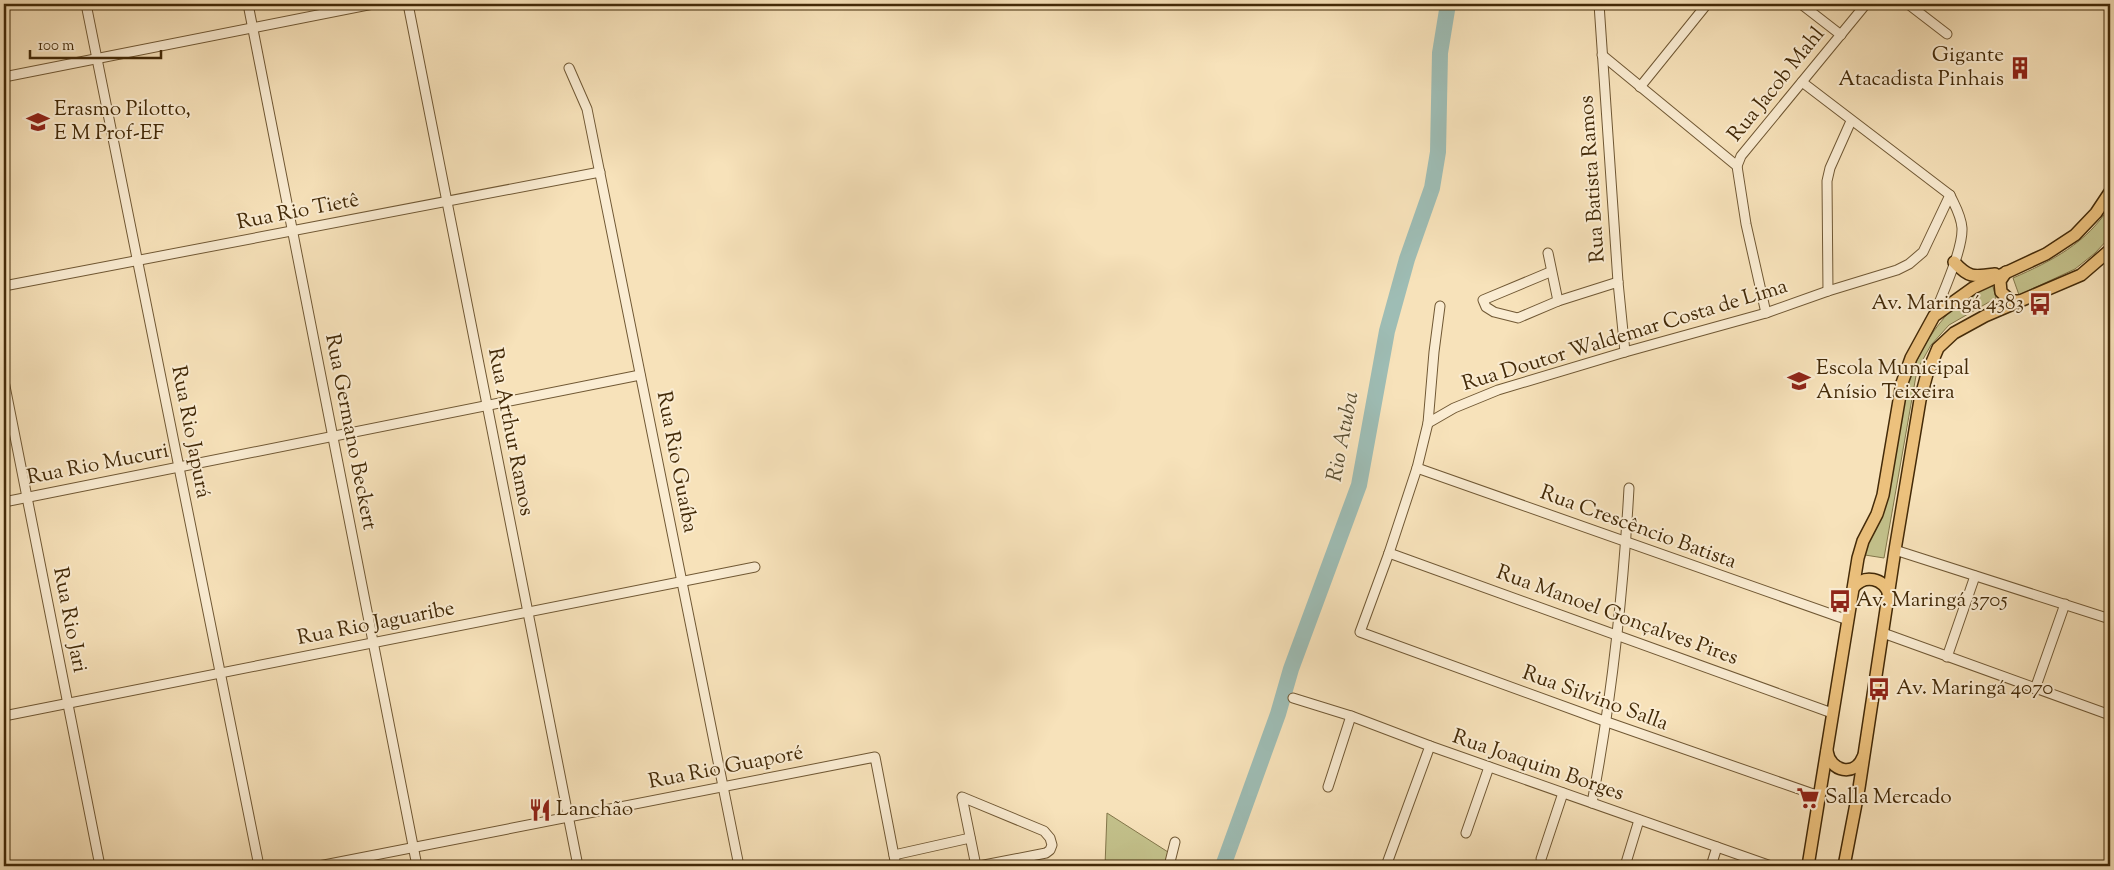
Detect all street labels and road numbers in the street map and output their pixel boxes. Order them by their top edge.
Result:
street label: Rua Jacob Mahl [1721,21,1833,149]
street label: Rua Batista Ramos [1572,94,1614,264]
street label: Rua Rio Tietê [234,185,362,239]
street label: Rua Doutor Waldemar Costa de Lima [1459,272,1792,400]
street label: Rua Germano Beckert [316,331,384,533]
street label: Rua Arthur Ramos [479,345,541,519]
street label: Rua Rio Japurá [162,363,218,501]
street label: Rua Rio Guaíba [648,389,704,536]
street label: Rua Rio Mucuri [24,437,172,493]
street label: Rua Crescêncio Batista [1536,479,1741,578]
street label: Rua Manoel Gonçalves Pires [1492,558,1742,674]
street label: Rua Rio Jari [44,565,94,675]
street label: Rua Rio Jaguaribe [295,594,457,654]
street label: Rua Silvino Salla [1518,659,1673,739]
street label: Rua Joaquim Borges [1448,723,1628,809]
street label: Rua Rio Guaporé [646,738,806,798]

